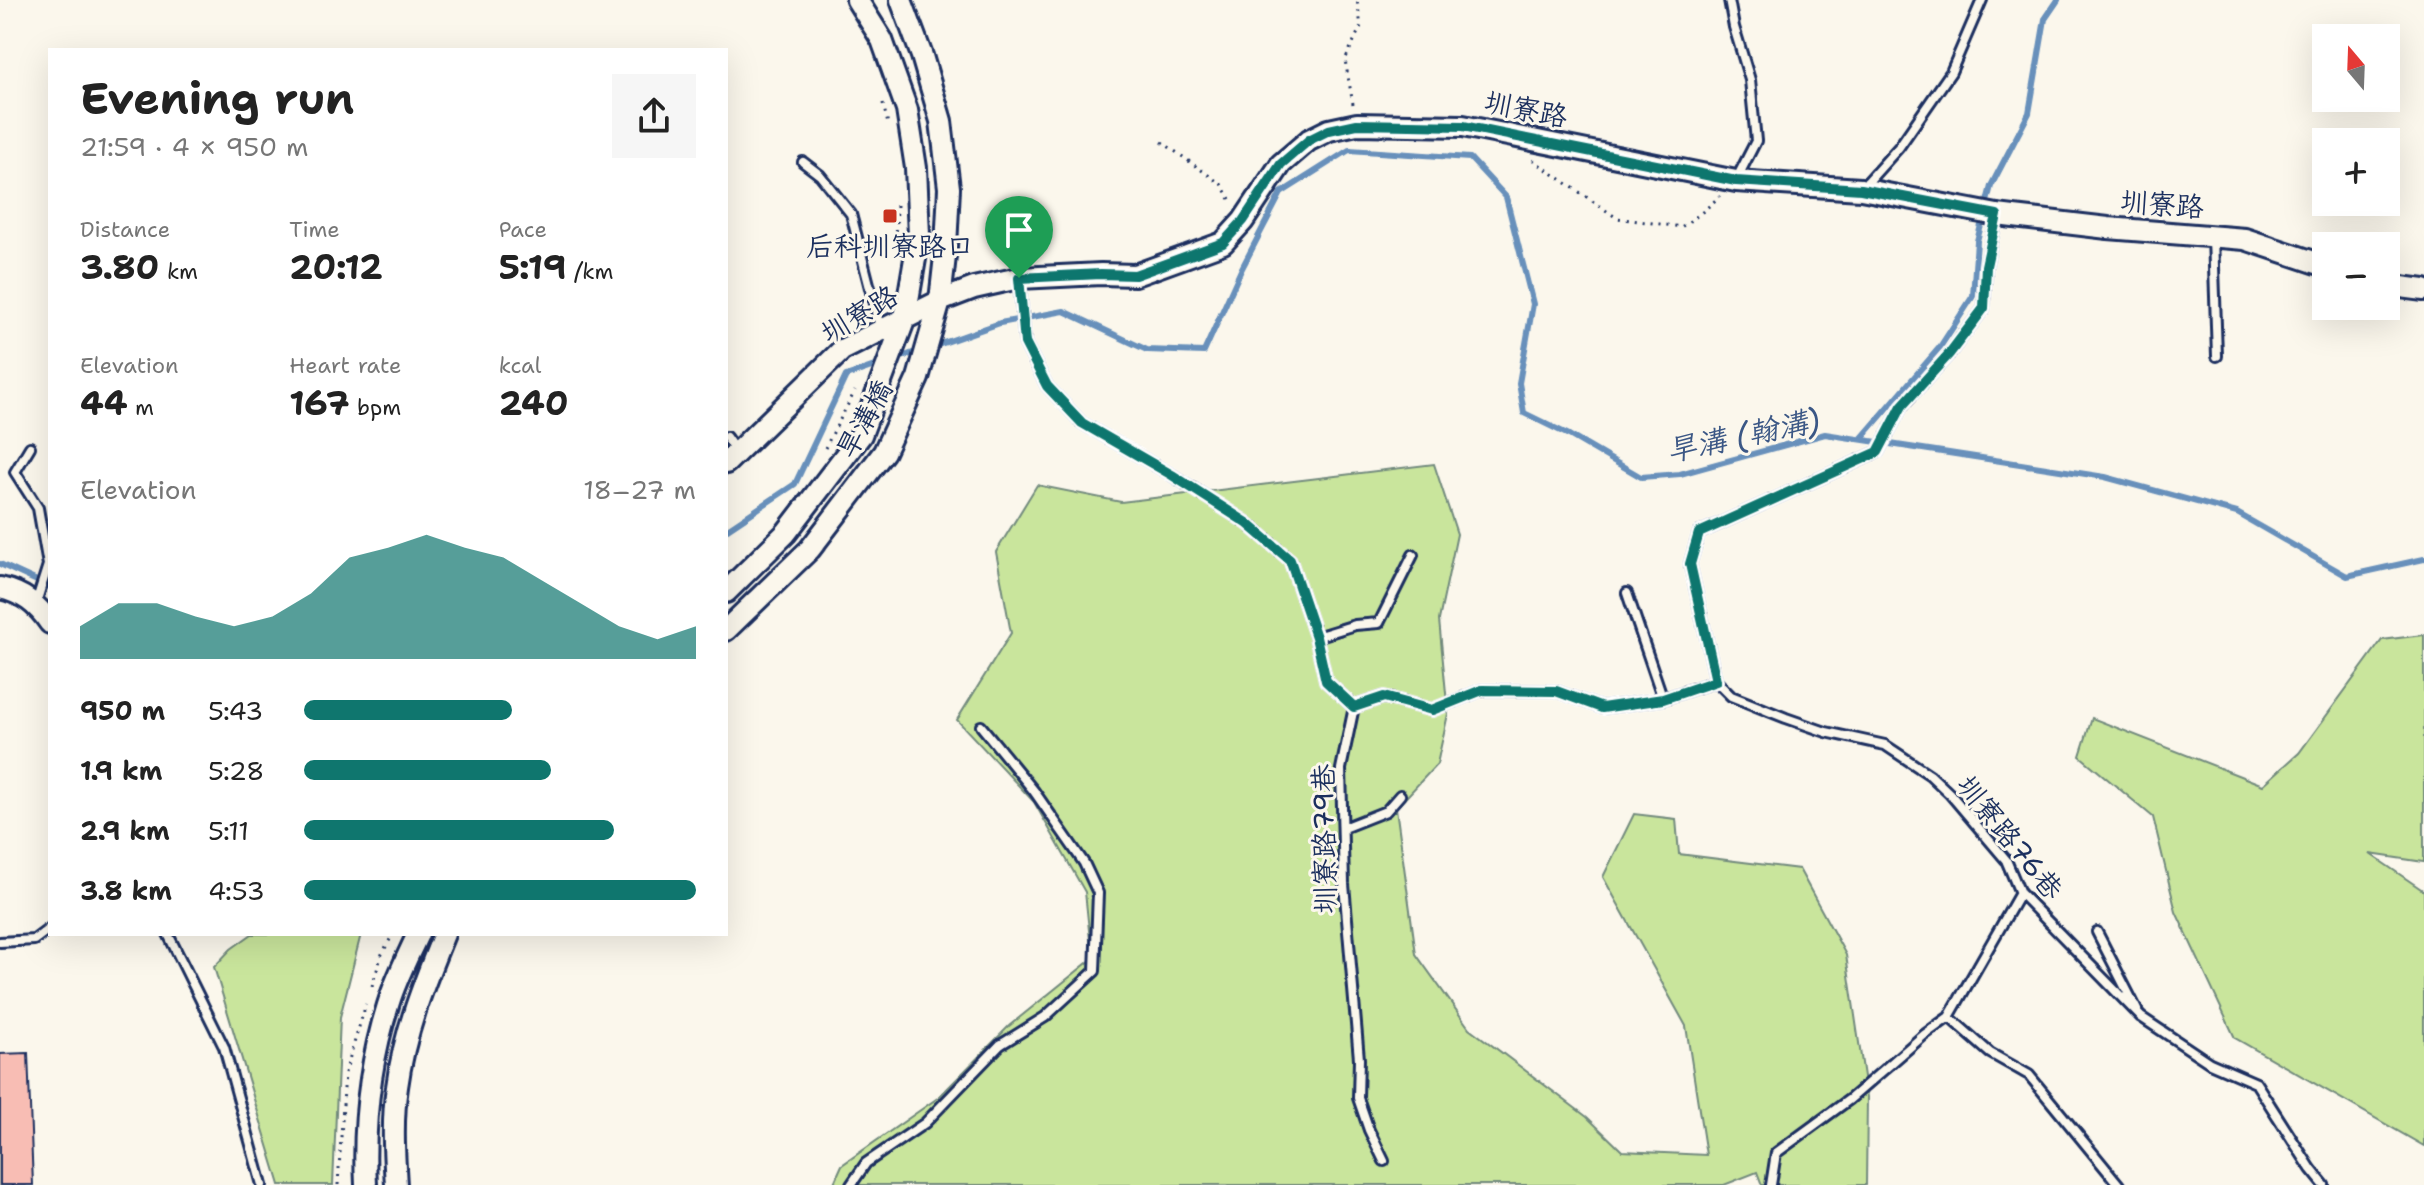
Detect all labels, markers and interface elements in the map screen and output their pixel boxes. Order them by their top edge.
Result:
north arrow [2312,24,2400,112]
map controls [2312,24,2400,320]
text: Evening run [80,69,354,128]
button: share [612,74,696,158]
street label: 圳寮路 [1481,82,1571,136]
button: + [2312,128,2400,216]
text: 21:59 · 4 × 950 m [80,129,309,164]
street label: 圳寮路 [2119,182,2205,226]
pin [985,196,1053,278]
marker: 后科圳寮路口 [881,207,899,225]
icon: arrive [997,208,1041,252]
text: Distance [80,215,170,244]
text: Time [289,215,340,244]
text: Pace [499,215,547,244]
place label: 后科圳寮路口 [806,227,974,265]
button: − [2312,232,2400,320]
text: 3.80 [80,244,159,290]
text: 20:12 [289,244,383,290]
text: 5:19 [499,244,567,290]
text: km [159,257,198,286]
text: /km [567,257,613,286]
street label: 圳寮路 [813,276,905,352]
text: Elevation [80,351,178,380]
text: Heart rate [289,351,401,380]
text: kcal [499,351,541,380]
street label: 旱溝橋 [827,373,901,465]
text: 44 [80,380,128,426]
text: 167 [289,380,349,426]
text: 240 [499,380,569,426]
text: m [128,393,154,422]
text: bpm [349,393,401,422]
water label: 旱溝 (翰溝) [1663,399,1823,471]
text: Elevation [80,472,196,507]
text: 18–27 m [583,472,696,507]
text: 950 m [80,693,165,728]
text: 5:43 [208,693,263,728]
text: 1.9 km [80,753,162,788]
text: 5:28 [208,753,264,788]
street label: 圳寮路79巷 [1304,763,1344,914]
street label: 圳寮路76巷 [1948,767,2073,908]
text: 2.9 km [80,813,170,848]
text: 5:11 [208,813,249,848]
text: 3.8 km [80,873,172,908]
text: 4:53 [208,873,265,908]

